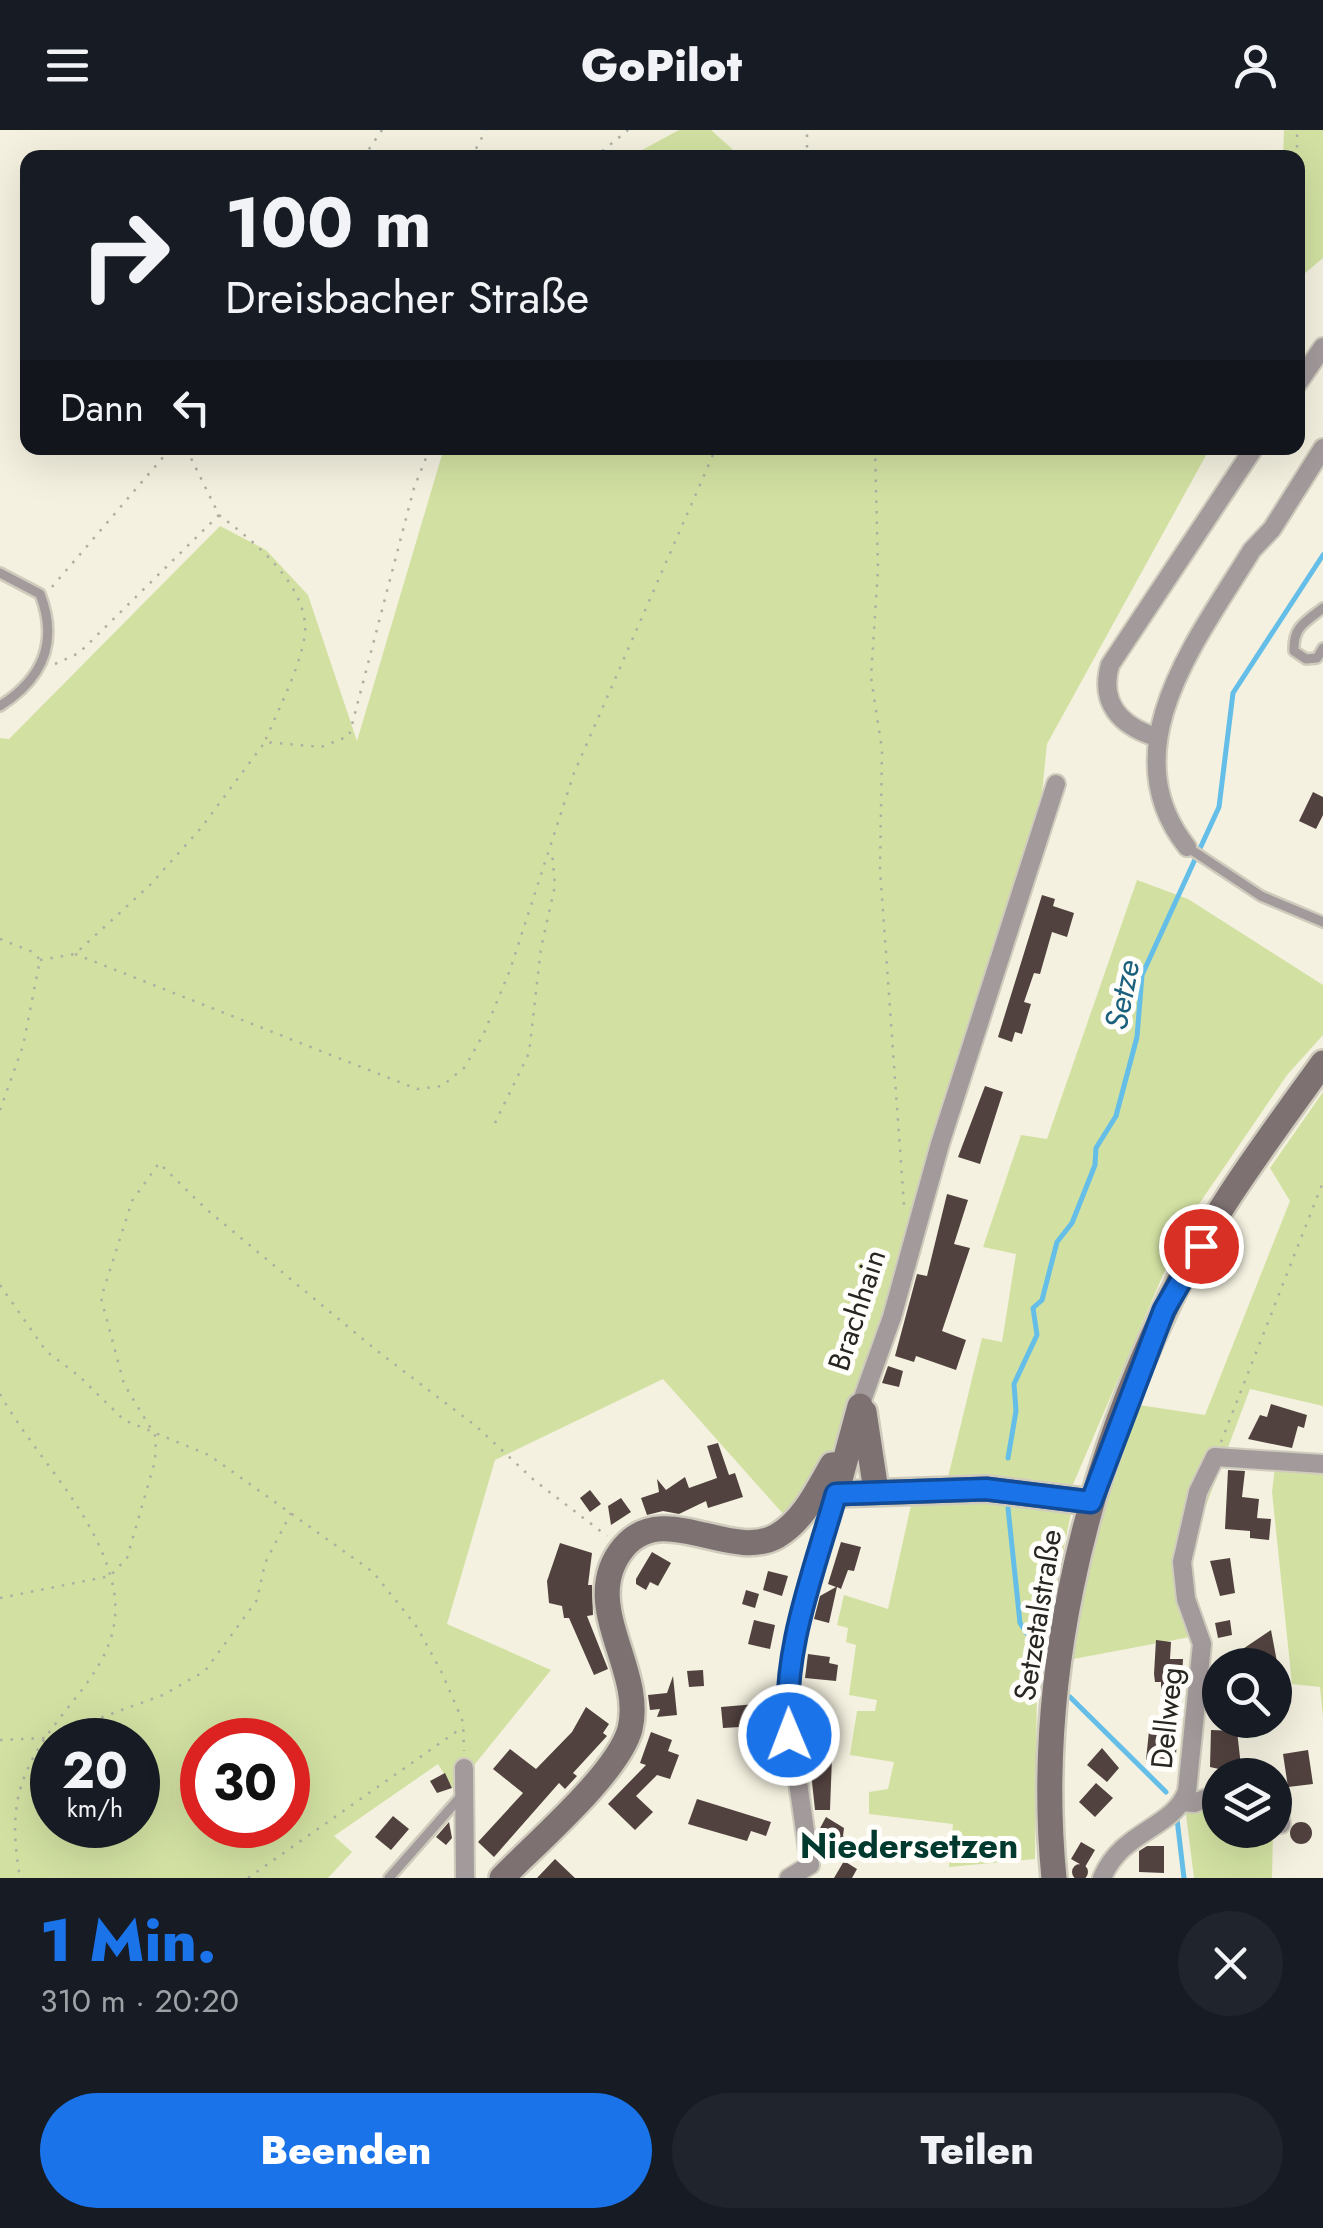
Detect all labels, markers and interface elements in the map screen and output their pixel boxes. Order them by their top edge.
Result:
text: GoPilot [581,33,742,98]
icon: menu [40,38,95,93]
icon: person [1228,38,1283,93]
text: 100 m [225,172,432,273]
icon: right [60,190,190,320]
text: Dreisbacher Straße [225,265,589,330]
text: Dann [60,380,144,435]
icon: left [164,380,219,435]
water label: Setze [1093,956,1151,1034]
pin [1159,1204,1244,1289]
icon: arrive [1174,1219,1229,1274]
street label: Brachhain [817,1244,896,1376]
street label: Setzetalstraße [1003,1526,1072,1704]
map controls [1202,1648,1292,1848]
button: search [1202,1648,1292,1738]
street label: Dellweg [1140,1665,1193,1771]
position arrow [737,1683,841,1787]
speed limit sign: 30 [180,1718,310,1848]
text: 20 [62,1734,128,1807]
button: layers [1202,1758,1292,1848]
text: km/h [67,1790,123,1826]
district label: Niedersetzen [800,1821,1018,1871]
text: 1 Min. [40,1897,217,1984]
button: close [1178,1911,1283,2016]
text: 310 m · 20:20 [40,1978,239,2024]
button: Beenden [40,2093,652,2208]
button: Teilen [672,2093,1283,2208]

